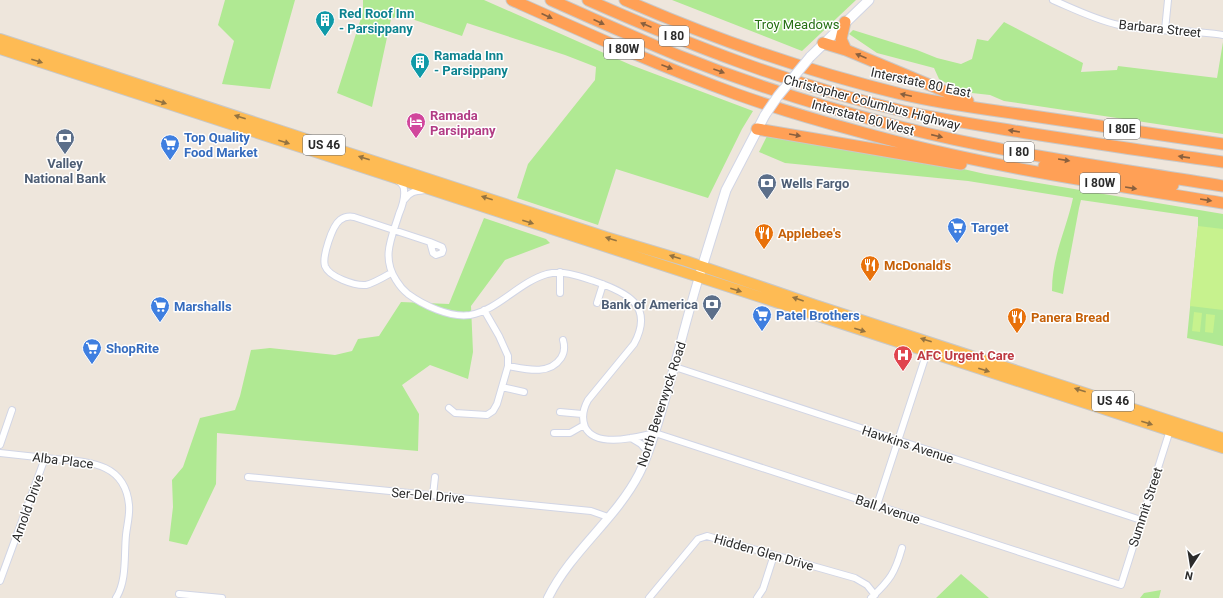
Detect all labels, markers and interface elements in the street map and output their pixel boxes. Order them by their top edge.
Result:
place label: Red Roof Inn - Parsippany [339,6,414,36]
building icon: Red Roof Inn - Parsippany [314,9,336,37]
one-way arrow [542,13,553,19]
park label: Troy Meadows [755,17,840,32]
street label: Barbara Street [1118,17,1202,40]
one-way arrow [594,19,606,25]
one-way arrow [640,22,652,28]
road number: I 80 [659,26,689,46]
road number: I 80W [604,39,644,59]
place label: Ramada Inn - Parsippany [434,48,508,78]
building icon: Ramada Inn - Parsippany [409,51,431,79]
one-way arrow [854,53,866,59]
one-way arrow [31,59,43,65]
one-way arrow [661,65,673,71]
street label: Interstate 80 East [869,65,972,100]
one-way arrow [714,68,726,74]
street label: Christopher Columbus Highway [782,72,962,133]
one-way arrow [900,92,912,98]
street label: Interstate 80 West [810,97,916,138]
one-way arrow [155,99,167,105]
place label: Ramada Parsippany [430,108,496,138]
hotel icon: Ramada Parsippany [405,111,427,139]
one-way arrow [234,114,246,120]
road number: I 80E [1104,119,1140,139]
bank icon: Valley National Bank [54,127,76,155]
one-way arrow [1008,128,1020,134]
place label: Top Quality Food Market [184,130,258,160]
one-way arrow [789,132,801,138]
supermarket icon: Top Quality Food Market [159,133,181,161]
one-way arrow [930,133,943,139]
road number: US 46 [303,135,345,155]
one-way arrow [279,139,291,145]
road number: I 80 [1004,142,1034,162]
one-way arrow [1178,154,1190,160]
one-way arrow [357,155,369,161]
place label: Valley National Bank [24,156,107,186]
one-way arrow [1058,157,1070,163]
bank icon: Wells Fargo [756,172,778,200]
road number: I 80W [1080,173,1120,193]
place label: Wells Fargo [781,176,849,191]
one-way arrow [1125,185,1137,191]
one-way arrow [481,195,493,201]
one-way arrow [1200,197,1212,203]
supermarket icon: Target [946,216,968,244]
one-way arrow [522,219,534,225]
place label: Target [971,220,1009,235]
restaurant icon: Applebee's [753,222,775,250]
place label: Applebee's [778,226,841,241]
one-way arrow [604,236,616,242]
one-way arrow [669,254,681,260]
restaurant icon: McDonald's [859,254,881,282]
place label: McDonald's [884,258,951,273]
one-way arrow [731,287,743,293]
bank icon: Bank of America [701,293,723,321]
supermarket icon: Marshalls [149,295,171,323]
one-way arrow [792,296,804,302]
place label: Bank of America [601,297,698,312]
place label: Marshalls [174,299,232,314]
supermarket icon: Patel Brothers [751,304,773,332]
restaurant icon: Panera Bread [1006,306,1028,334]
place label: Patel Brothers [776,308,860,323]
place label: Panera Bread [1031,310,1110,325]
one-way arrow [854,327,866,333]
supermarket icon: ShopRite [81,337,103,365]
one-way arrow [919,337,931,343]
street label: North Beverwyck Road [634,340,689,469]
place label: ShopRite [106,341,159,356]
hospital icon: AFC Urgent Care [892,344,914,372]
place label: AFC Urgent Care [917,348,1014,363]
one-way arrow [978,367,990,373]
one-way arrow [1073,387,1085,393]
road number: US 46 [1092,391,1134,411]
one-way arrow [1141,420,1153,426]
street label: Hawkins Avenue [860,423,956,466]
street label: Alba Place [32,449,94,472]
street label: Summit Street [1126,466,1165,549]
street label: Arnold Drive [8,472,47,544]
street label: Ser-Del Drive [391,485,465,506]
street label: Ball Avenue [854,492,922,527]
street label: Hidden Glen Drive [712,531,815,574]
north arrow [1171,546,1211,586]
text: N [1184,568,1194,582]

